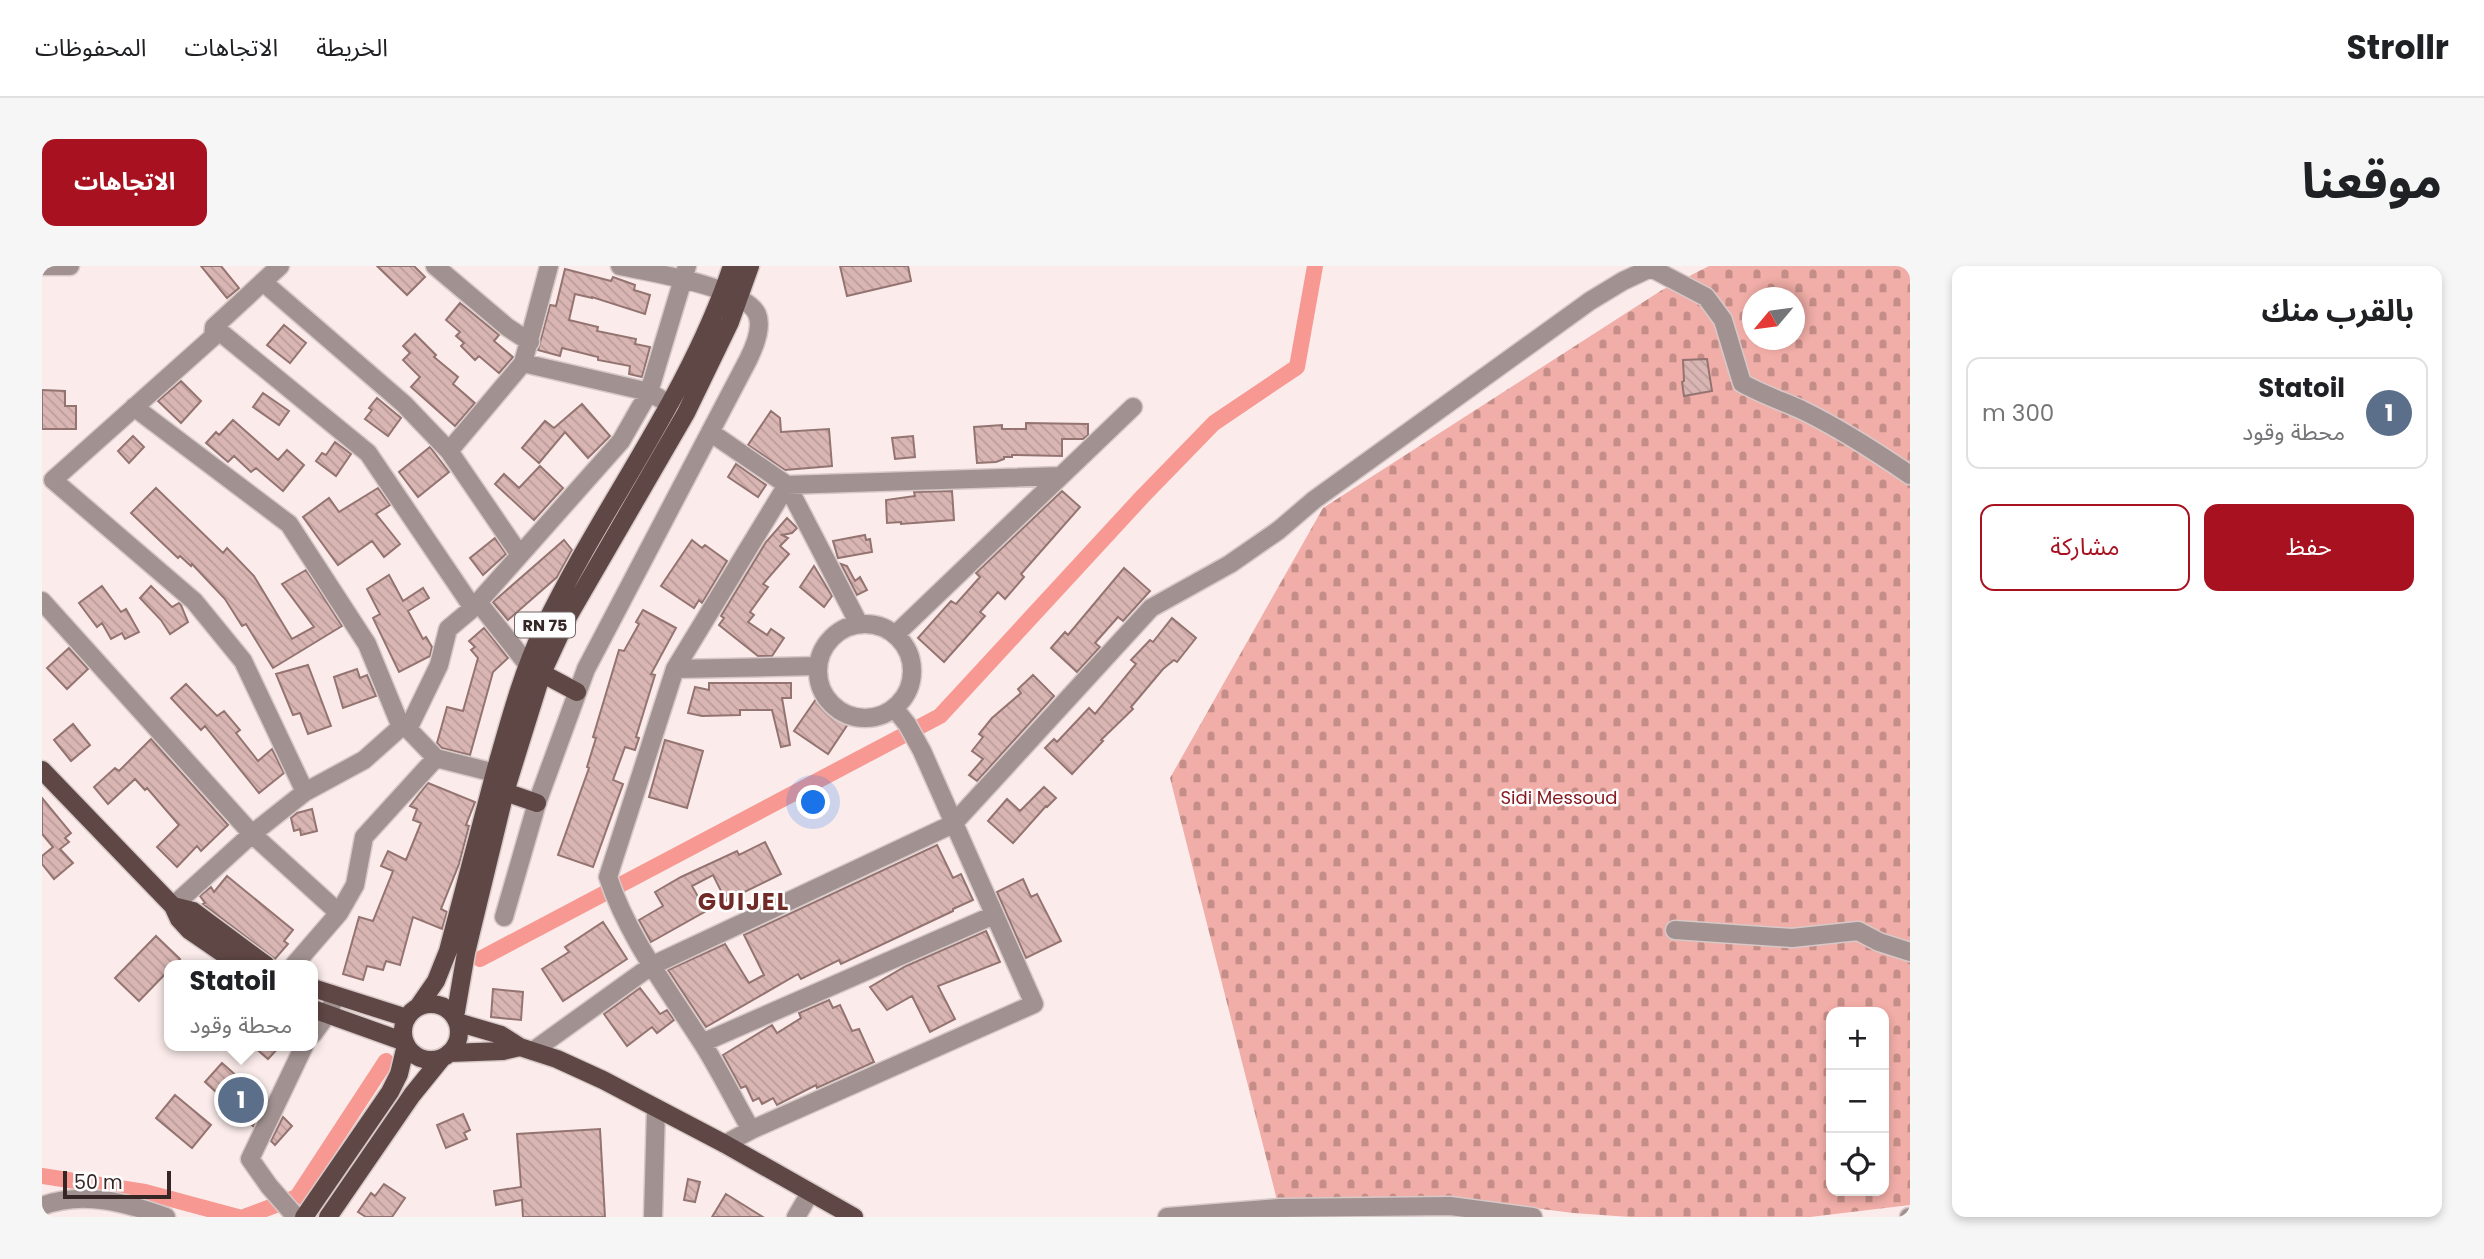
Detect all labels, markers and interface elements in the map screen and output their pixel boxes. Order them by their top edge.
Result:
text: Strollr [2347,24,2449,71]
text: المحفوظات [35,31,146,64]
text: الاتجاهات [184,31,278,64]
text: الخريطة [316,31,388,64]
button: الاتجاهات [42,139,207,226]
text: موقعنا [2302,147,2442,215]
north arrow [1742,287,1805,350]
text: بالقرب منك [2261,289,2414,332]
text: Statoil [2258,370,2345,406]
text: 300 m [1982,397,2054,429]
text: 1 [2385,397,2393,429]
text: محطة وقود [2242,416,2345,448]
button: مشاركة [1980,504,2190,591]
button: حفظ [2204,504,2414,591]
road number: RN 75 [515,612,575,638]
your location [796,785,830,819]
park label: Sidi Messoud [1500,785,1618,810]
district label: GUIJEL [698,885,790,918]
popup [164,960,318,1051]
text: Statoil [190,963,276,999]
map controls [1826,1007,1889,1196]
button: + [1826,1007,1889,1070]
text: محطة وقود [190,1009,292,1041]
button: − [1826,1070,1889,1133]
pin: 1 [218,1074,264,1126]
button: locate [1826,1133,1889,1196]
scale bar [63,1168,172,1200]
text: 50 m [74,1169,123,1196]

